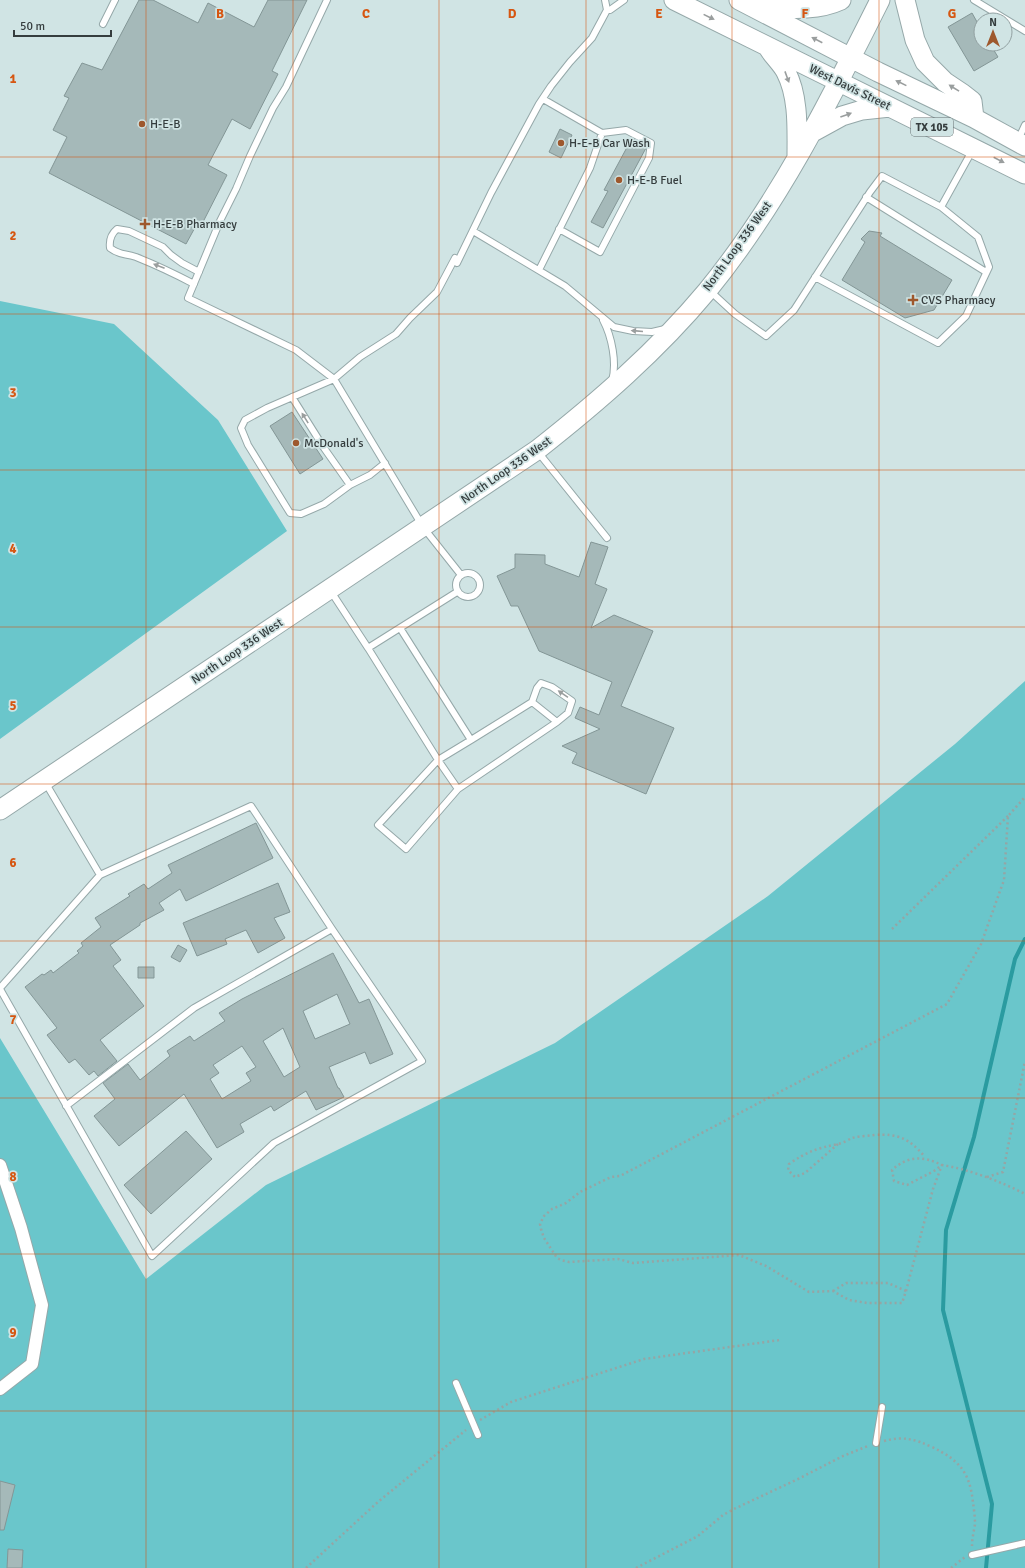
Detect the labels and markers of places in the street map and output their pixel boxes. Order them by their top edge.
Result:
place label: H-E-B [150,117,181,132]
marker: H-E-B [137,119,147,129]
place label: H-E-B Car Wash [569,136,650,151]
marker: H-E-B Car Wash [556,138,566,148]
place label: H-E-B Fuel [627,173,683,188]
marker: H-E-B Fuel [614,175,624,185]
place label: H-E-B Pharmacy [153,217,237,232]
marker: H-E-B Pharmacy [140,219,150,229]
place label: CVS Pharmacy [921,293,996,308]
marker: CVS Pharmacy [908,295,918,305]
place label: McDonald's [304,436,364,451]
marker: McDonald's [291,438,301,448]

